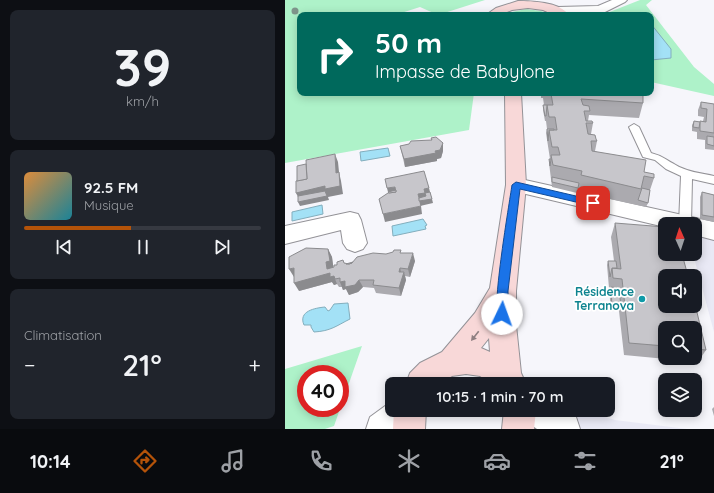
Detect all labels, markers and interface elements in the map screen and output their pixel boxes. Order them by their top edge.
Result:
text: 50 m [375,25,442,60]
icon: right [309,28,361,80]
text: 39 [114,34,171,99]
text: Impasse de Babylone [375,60,555,83]
text: km/h [126,93,159,109]
text: 92.5 FM [84,178,138,197]
pin [576,186,610,220]
icon: arrive [582,192,604,214]
text: Musique [84,197,134,213]
north arrow [658,217,702,261]
map controls [658,217,702,417]
icon: previous [53,236,75,258]
icon: pause [132,236,154,258]
icon: next [211,236,233,258]
button: sound [658,269,702,313]
place label: Résidence Terranova [574,284,634,313]
position arrow [481,293,523,335]
marker: Résidence Terranova [637,294,647,304]
button: search [658,321,702,365]
text: Climatisation [24,327,102,343]
one-way arrow [470,331,479,342]
text: 21° [122,346,162,384]
text: − [24,351,35,379]
text: + [249,351,261,379]
speed limit sign: 40 [297,365,349,417]
button: layers [658,373,702,417]
text: 10:15 · 1 min · 70 m [437,387,563,406]
icon: directions [131,447,159,475]
icon: music [219,447,247,475]
icon: phone [307,447,335,475]
icon: climate [395,447,423,475]
icon: car [483,447,511,475]
icon: filters [571,447,599,475]
text: 10:14 [30,450,71,473]
text: 21° [660,450,684,473]

